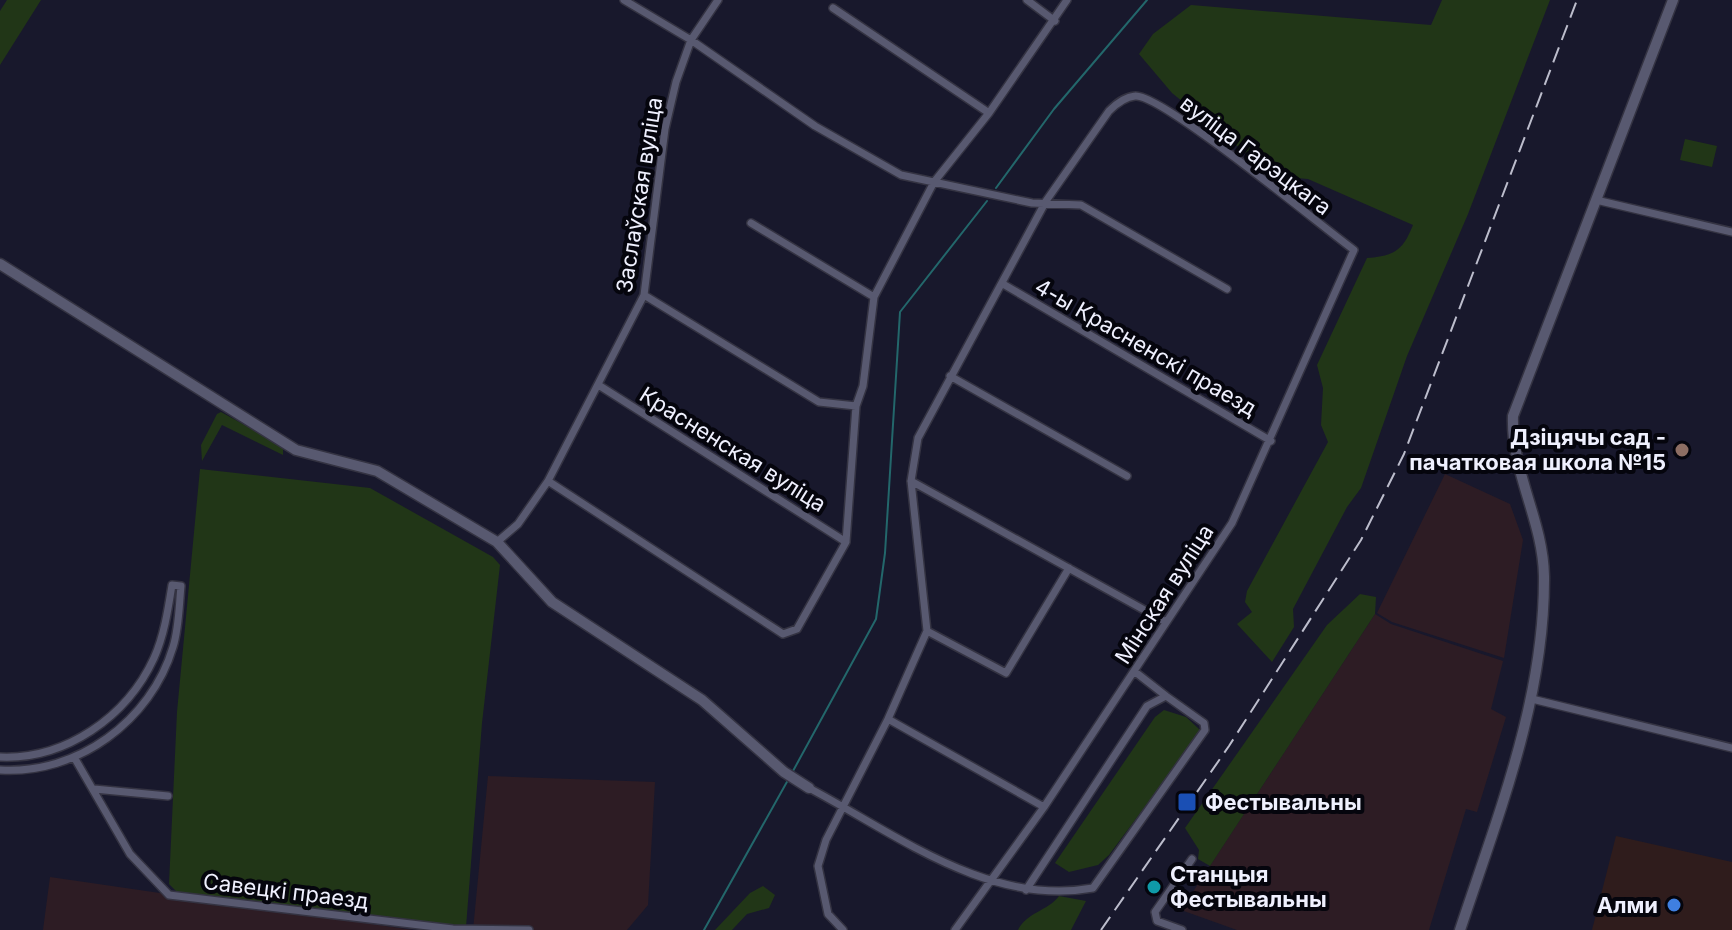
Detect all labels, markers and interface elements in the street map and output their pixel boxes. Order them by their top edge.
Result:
street label: вуліца Гарэцкага [1175,90,1337,220]
street label: Заслаўская вуліца [611,95,667,295]
street label: 4-ы Красненскі праезд [1031,273,1262,421]
street label: Красненская вуліца [635,381,831,517]
place label: Дзіцячы сад - пачатковая школа №15 [1409,424,1666,475]
marker: Дзіцячы сад - пачатковая школа №15 [1673,441,1691,459]
street label: Мінская вуліца [1109,520,1219,668]
place label: Фестывальны [1205,789,1362,815]
marker: Фестывальны [1176,791,1198,813]
place label: Станцыя Фестывальны [1170,861,1327,912]
street label: Савецкі праезд [202,868,371,914]
marker: Станцыя Фестывальны [1145,878,1163,896]
place label: Алми [1597,892,1658,918]
marker: Алми [1665,896,1683,914]

